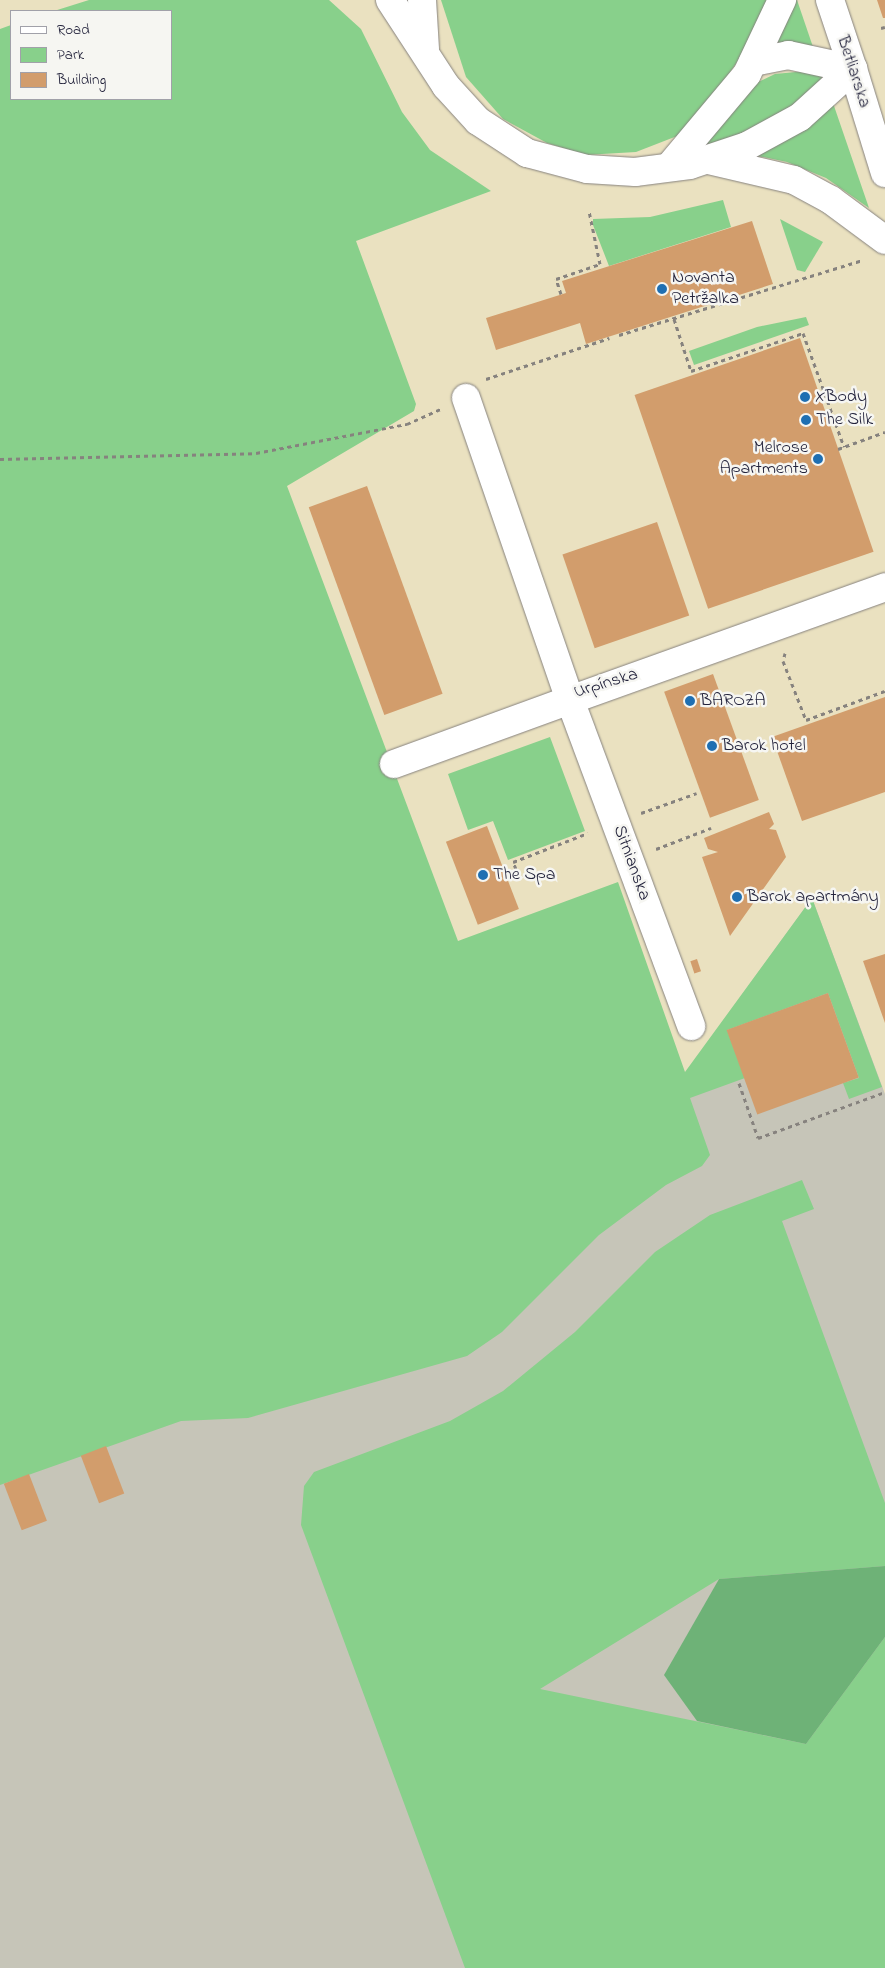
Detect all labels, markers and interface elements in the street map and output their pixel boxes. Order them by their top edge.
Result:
legend [10,10,172,100]
text: Road [57,19,90,41]
street label: Betliarska [831,33,875,111]
text: Park [57,44,84,66]
text: Building [57,69,106,91]
place label: Novanta Petržalka [672,268,739,310]
marker: Novanta Petržalka [656,283,668,295]
place label: XBody [815,386,867,408]
marker: XBody [799,391,811,403]
place label: The Silk [816,409,873,431]
marker: The Silk [800,414,812,426]
place label: Melrose Apartments [720,438,808,480]
marker: Melrose Apartments [812,453,824,465]
street label: Urpínska [571,664,641,704]
place label: BAROZA [700,690,766,712]
marker: BAROZA [684,695,696,707]
place label: Barok hotel [722,735,806,757]
marker: Barok hotel [706,740,718,752]
street label: Sitnianska [607,823,655,903]
place label: The Spa [493,864,555,886]
marker: The Spa [477,869,489,881]
place label: Barok apartmány [747,886,878,908]
marker: Barok apartmány [731,891,743,903]

